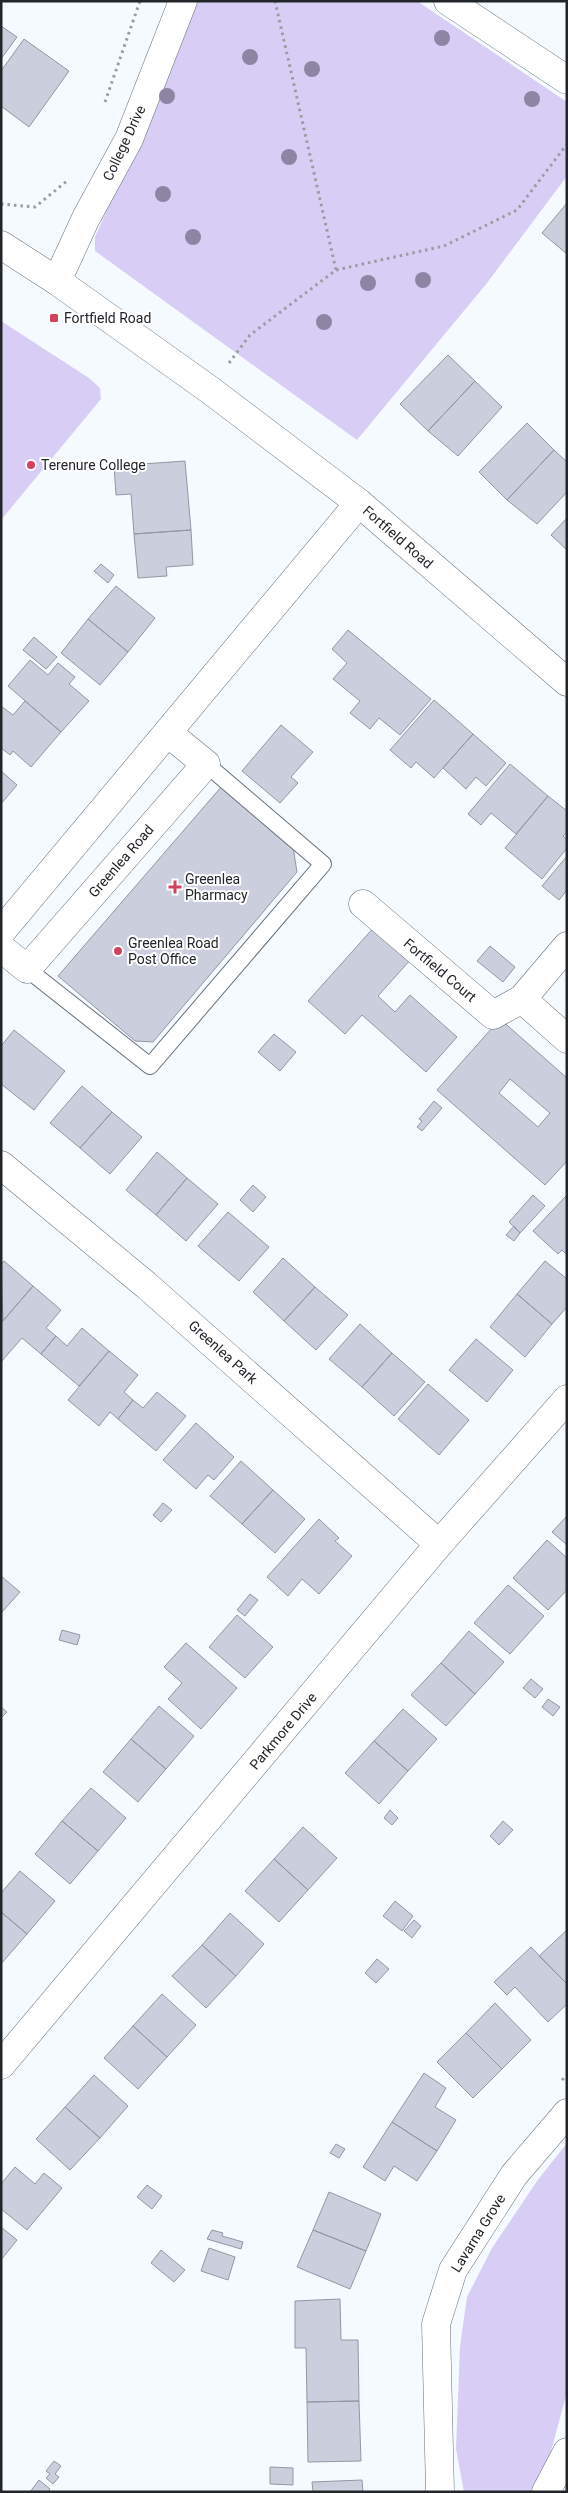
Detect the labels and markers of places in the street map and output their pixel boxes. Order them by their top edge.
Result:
place label: Fortfield Road [64,310,151,326]
marker: Fortfield Road [48,312,60,324]
place label: Terenure College [41,457,146,473]
marker: Terenure College [25,459,37,471]
place label: Greenlea Pharmacy [185,871,248,903]
marker: Greenlea Pharmacy [169,881,181,893]
place label: Greenlea Road Post Office [128,935,219,967]
marker: Greenlea Road Post Office [112,945,124,957]

